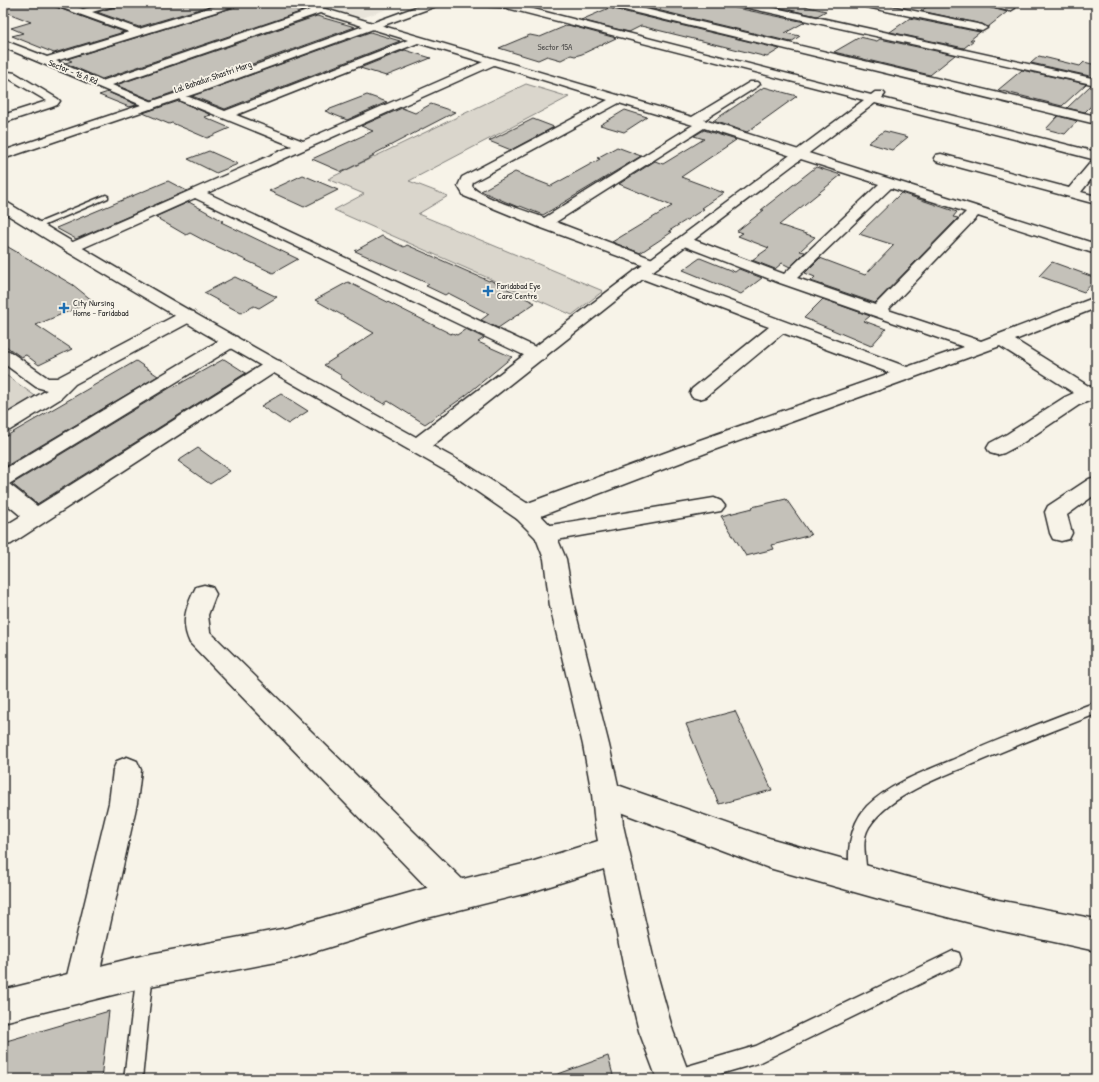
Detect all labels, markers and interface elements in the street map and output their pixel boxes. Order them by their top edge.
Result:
house number: Sector 15A [538,41,573,53]
street label: Sector - 16 A Rd [47,57,100,88]
street label: Lal Bahadur Shastri Marg [173,58,253,96]
place label: Faridabad Eye Care Centre [496,280,541,302]
marker: Faridabad Eye Care Centre [482,285,494,297]
place label: City Nursing Home - Faridabad [73,297,129,319]
marker: City Nursing Home - Faridabad [58,302,70,314]

